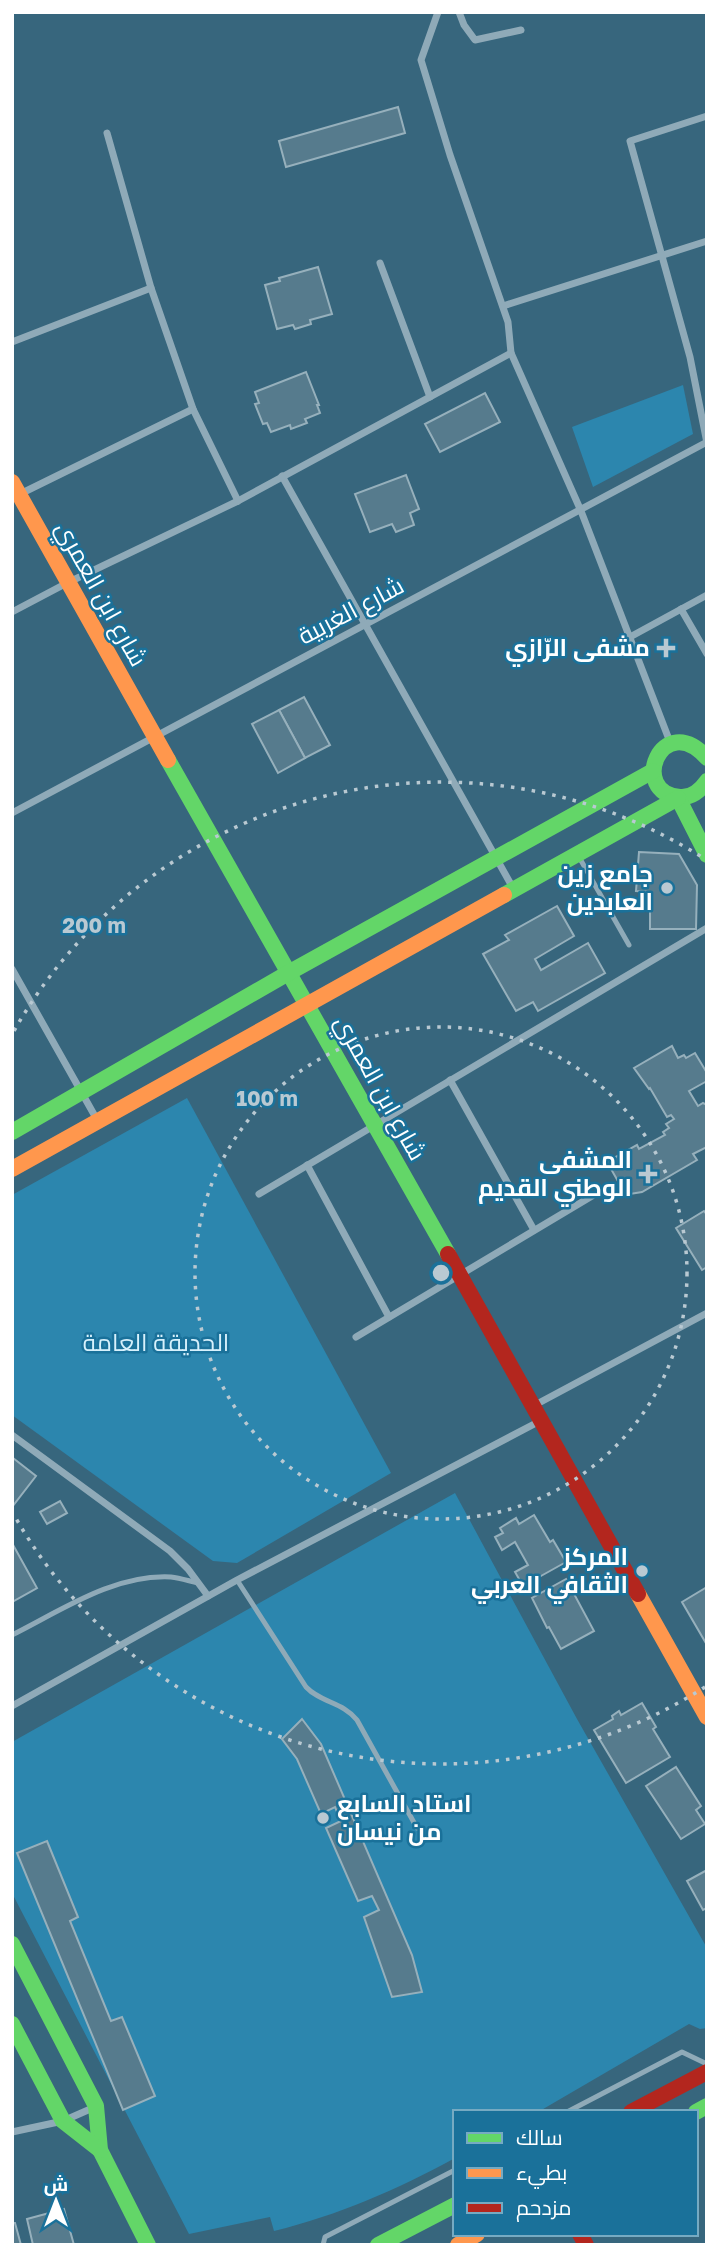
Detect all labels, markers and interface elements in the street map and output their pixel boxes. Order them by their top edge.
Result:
street label: شارع ابن العمري [46,516,154,673]
street label: شارع الغربية [293,570,409,652]
place label: مشفى الرّازي [505,632,650,667]
marker: مشفى الرّازي [656,638,676,658]
place label: جامع زين العابدين [558,858,653,916]
marker: جامع زين العابدين [659,880,675,896]
text: 200 m [62,912,126,938]
street label: شارع ابن العمري [325,1010,433,1167]
text: 100 m [236,1085,298,1111]
place label: المشفى الوطني القديم [478,1144,632,1207]
marker: المشفى الوطني القديم [638,1164,658,1184]
centre of rings [429,1261,453,1285]
park label: الحديقة العامة [83,1327,229,1356]
place label: المركز الثقافي العربي [471,1541,628,1604]
marker: المركز الثقافي العربي [634,1563,650,1579]
place label: استاد السابع من نيسان [337,1788,472,1846]
marker: استاد السابع من نيسان [315,1810,331,1826]
legend [453,2110,698,2236]
text: سالك [516,2124,563,2150]
text: بطيء [516,2159,567,2189]
north arrow [21,2166,91,2236]
text: ش [44,2172,68,2196]
text: مزدحم [516,2194,571,2222]

